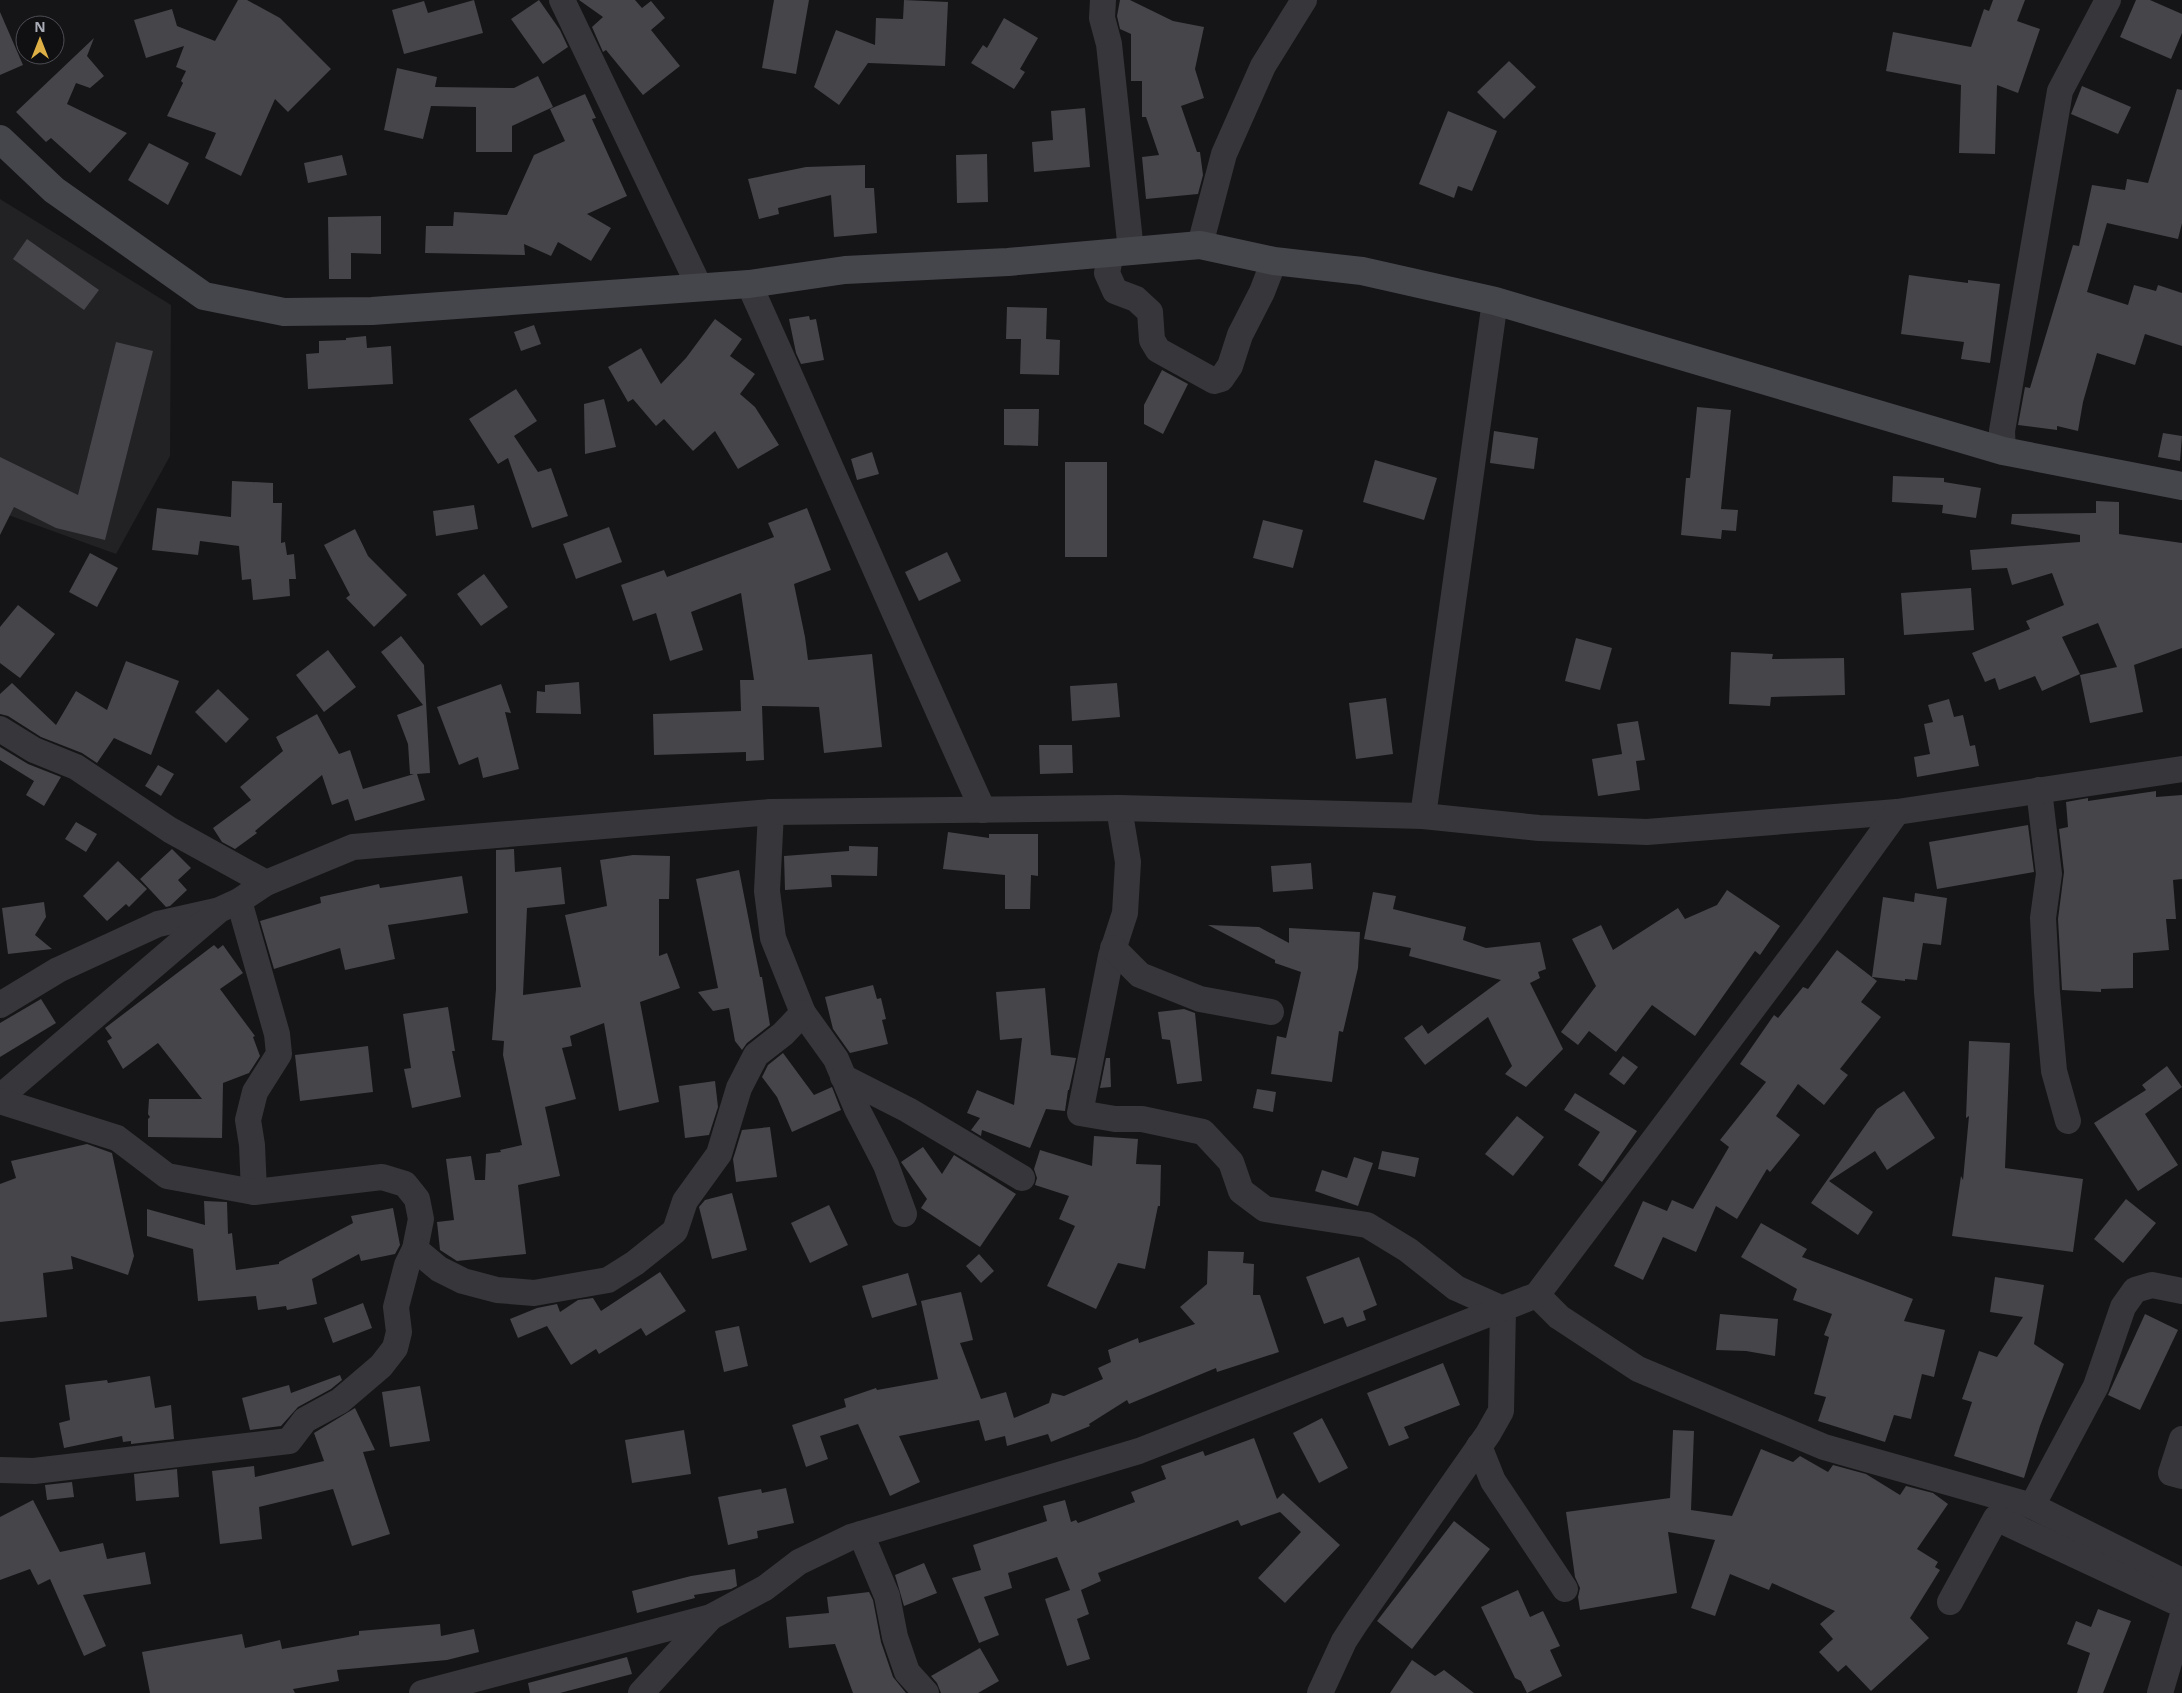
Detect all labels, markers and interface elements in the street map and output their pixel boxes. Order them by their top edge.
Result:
north arrow [15,15,65,65]
text: N [34,17,46,36]

